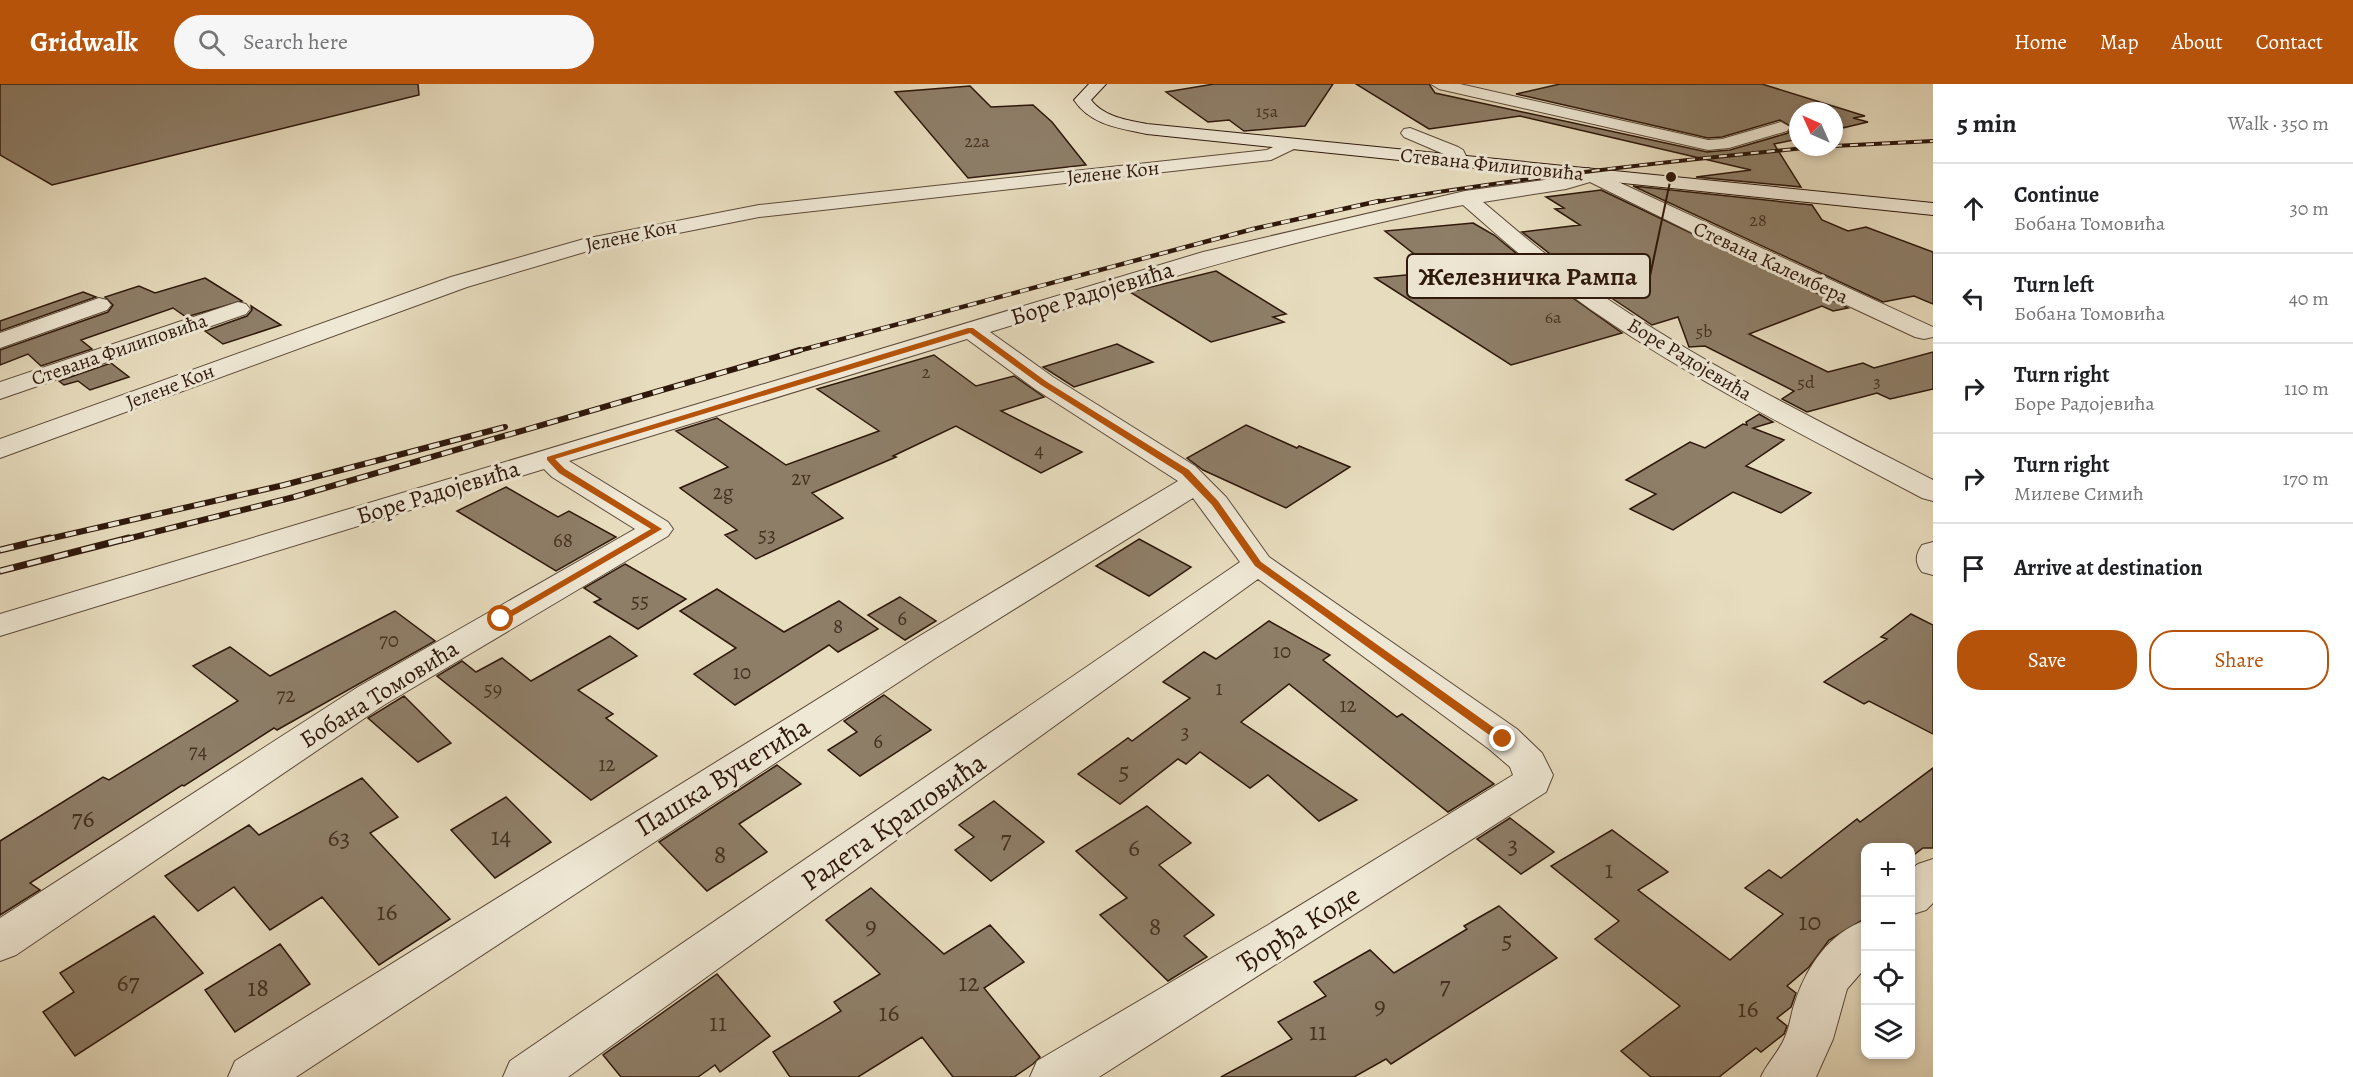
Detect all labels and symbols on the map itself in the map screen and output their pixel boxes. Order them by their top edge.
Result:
house number: 15a [1256,99,1279,123]
north arrow [1789,102,1843,156]
house number: 22a [964,129,990,153]
street label: Стевана Филиповића [1399,141,1586,188]
street label: Јелене Кон [1066,154,1160,191]
house number: 28 [1749,208,1767,232]
street label: Јелене Кон [583,213,679,258]
street label: Стевана Калембера [1689,215,1853,310]
street label: Боре Радојевића [1007,253,1177,333]
callout: Железничка Рампа [1407,254,1650,298]
text: Железничка Рампа [1419,259,1638,294]
house number: 6a [1545,305,1562,329]
street label: Стевана Филиповића [28,306,211,392]
street label: Боре Радојевића [1622,312,1758,408]
house number: 5b [1696,319,1712,343]
street label: Јелене Кон [122,357,218,416]
house number: 2 [922,360,931,384]
house number: 3 [1873,369,1881,393]
house number: 5d [1797,370,1815,394]
house number: 4 [1034,436,1044,464]
street label: Боре Радојевића [353,452,523,532]
house number: 2v [791,464,811,492]
house number: 2g [713,478,734,506]
house number: 53 [758,521,776,549]
house number: 68 [553,526,573,554]
house number: 55 [631,587,649,615]
house number: 6 [897,604,907,632]
route start [487,605,513,631]
house number: 8 [833,612,843,640]
house number: 70 [379,626,399,654]
street label: Бобана Томовића [294,632,464,756]
house number: 10 [1273,637,1291,665]
house number: 10 [733,658,751,686]
house number: 1 [1215,674,1223,702]
house number: 59 [484,675,502,703]
house number: 72 [277,681,295,709]
house number: 12 [1339,691,1357,719]
street label: Пашка Вучетића [628,708,817,846]
house number: 3 [1181,718,1189,746]
route end [1489,725,1515,751]
house number: 6 [873,727,883,755]
house number: 74 [189,737,207,765]
street label: Радета Краповића [793,744,994,900]
house number: 12 [598,750,616,778]
house number: 5 [1118,753,1130,788]
house number: 76 [72,801,94,836]
house number: 14 [491,819,512,854]
house number: 63 [328,820,350,855]
house number: 7 [1001,822,1012,857]
house number: 3 [1508,827,1518,862]
house number: 6 [1128,830,1140,865]
house number: 8 [714,837,726,872]
house number: 1 [1605,852,1614,887]
street label: Ђорђа Коде [1230,876,1367,981]
house number: 16 [377,894,397,929]
house number: 10 [1799,904,1821,939]
house number: 9 [865,908,877,943]
house number: 8 [1149,909,1161,944]
house number: 5 [1501,922,1513,957]
house number: 67 [117,965,140,1000]
house number: 12 [958,965,980,1000]
house number: 7 [1440,968,1451,1003]
house number: 18 [247,970,269,1005]
house number: 9 [1374,988,1386,1023]
house number: 16 [1738,991,1758,1026]
house number: 16 [879,995,899,1030]
house number: 11 [709,1005,727,1040]
house number: 11 [1309,1014,1327,1049]

